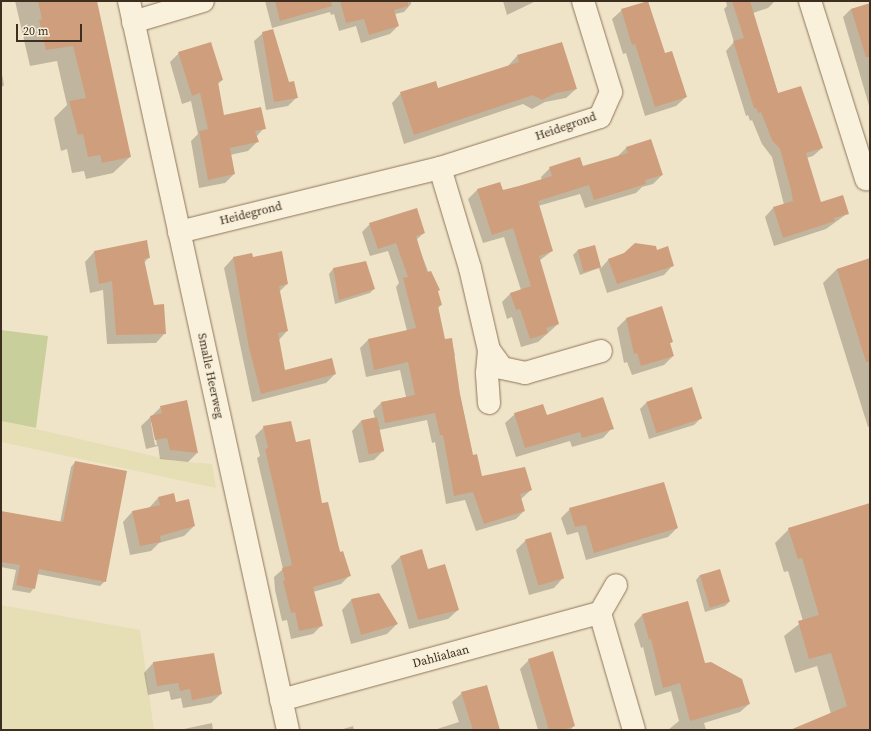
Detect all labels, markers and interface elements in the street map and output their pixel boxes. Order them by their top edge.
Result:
scale bar [18,16,84,42]
text: 20 m [23,23,49,39]
street label: Heidegrond [534,110,598,144]
street label: Heidegrond [218,199,284,229]
street label: Smalle Heerweg [194,332,226,420]
street label: Dahlialaan [411,643,471,671]

